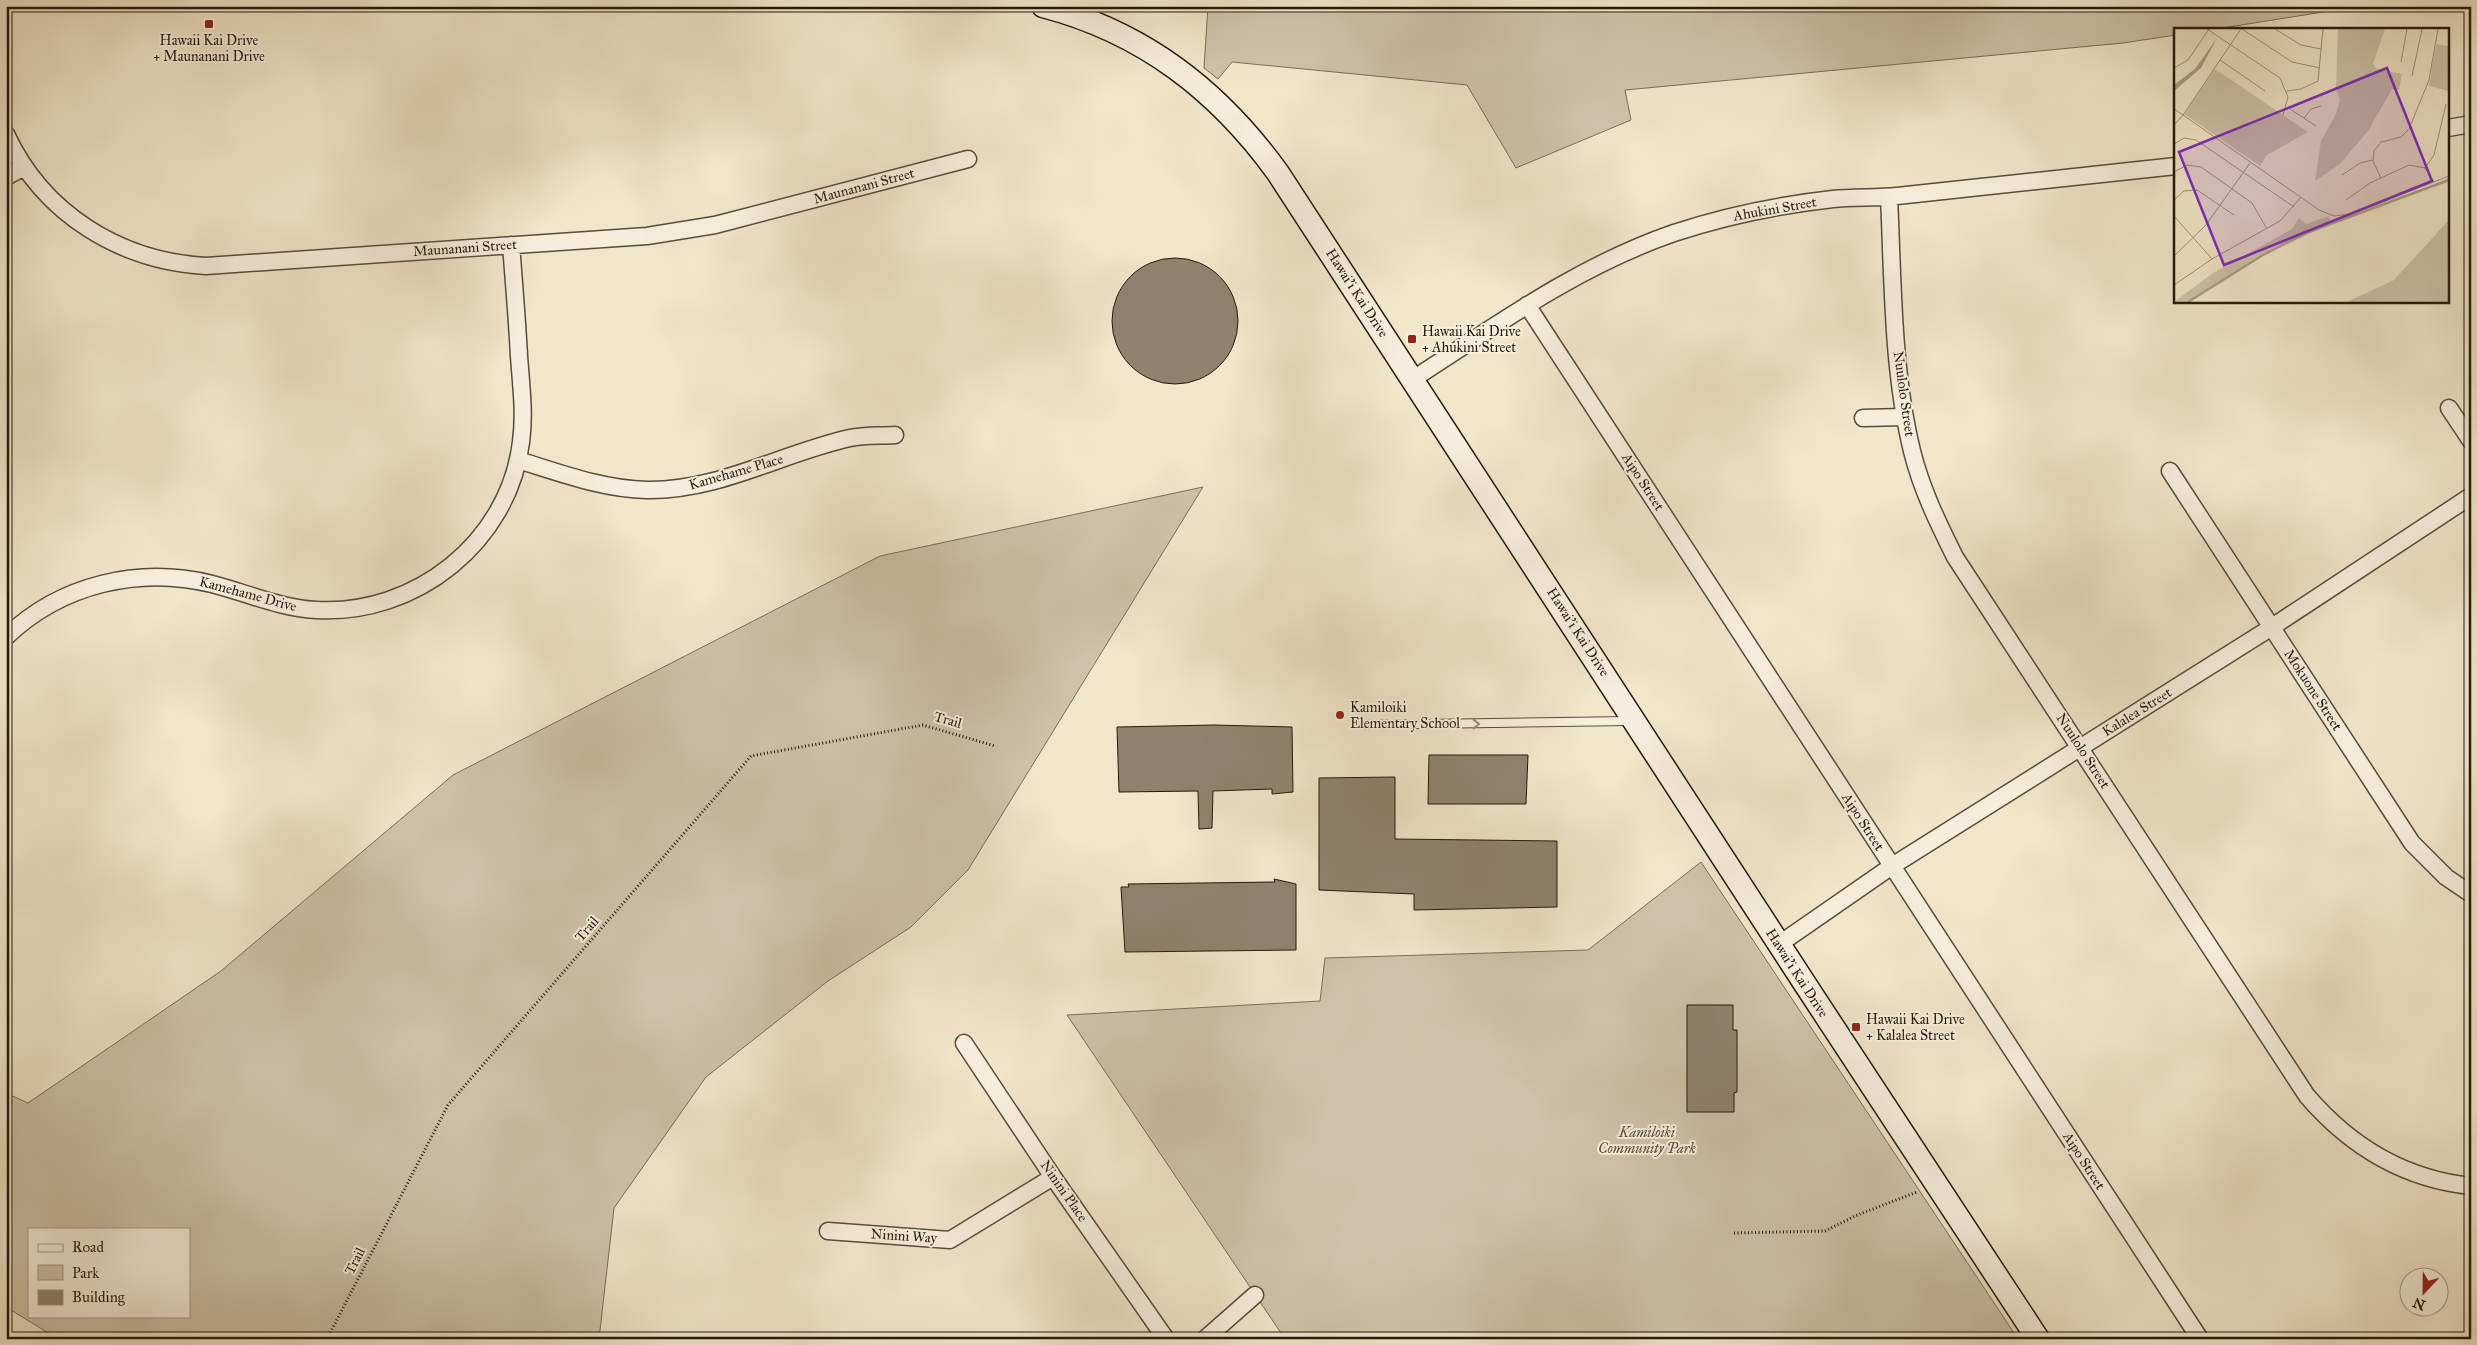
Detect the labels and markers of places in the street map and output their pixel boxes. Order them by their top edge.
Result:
marker: Hawaii Kai Drive + Maunanani Drive [203,18,215,30]
place label: Hawaii Kai Drive + Maunanani Drive [153,32,265,65]
place label: Hawaii Kai Drive + Ahukini Street [1422,323,1521,356]
marker: Hawaii Kai Drive + Ahukini Street [1406,333,1418,345]
place label: Kamiloiki Elementary School [1350,699,1460,732]
marker: Kamiloiki Elementary School [1334,709,1346,721]
place label: Hawaii Kai Drive + Kalalea Street [1866,1011,1965,1044]
marker: Hawaii Kai Drive + Kalalea Street [1850,1021,1862,1033]

